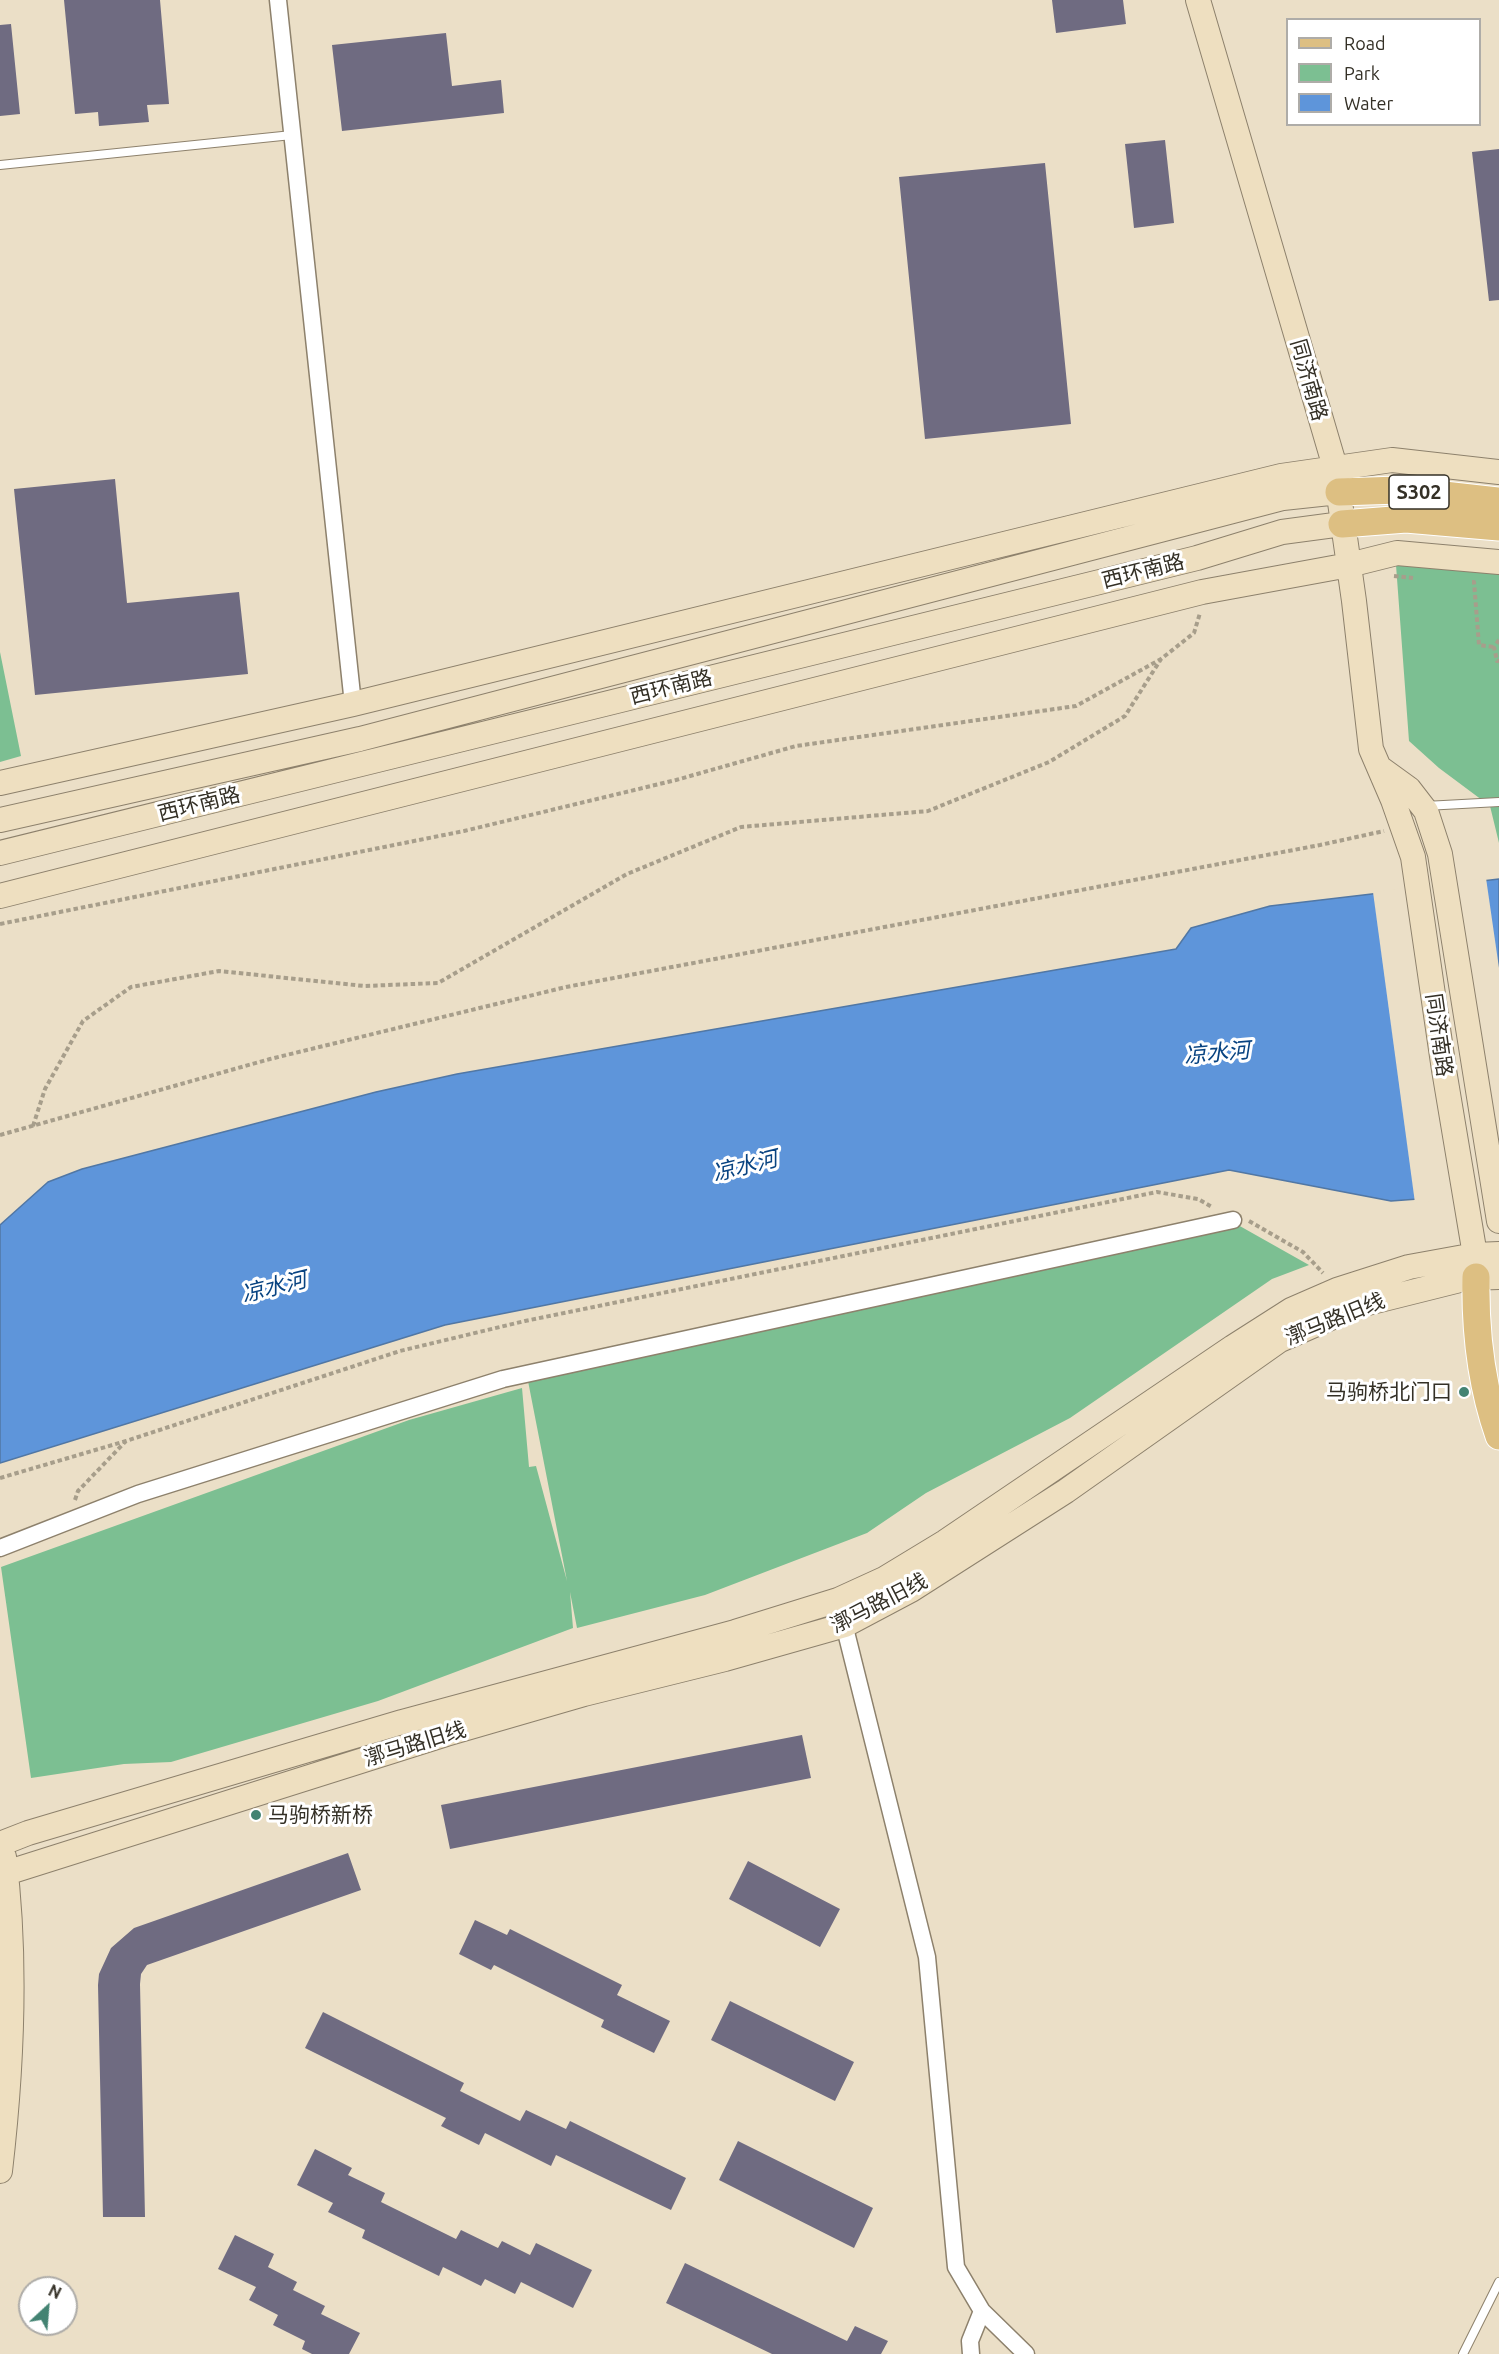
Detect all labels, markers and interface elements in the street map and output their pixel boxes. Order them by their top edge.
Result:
legend [1286,18,1481,126]
text: Road [1344,33,1386,53]
text: Park [1344,63,1380,83]
text: Water [1344,93,1393,113]
street label: 同济南路 [1285,336,1333,424]
road number: S302 [1389,475,1449,509]
street label: 西环南路 [1099,549,1187,593]
street label: 西环南路 [627,665,715,709]
street label: 西环南路 [155,782,243,826]
street label: 同济南路 [1421,992,1457,1078]
water label: 凉水河 [1183,1037,1251,1069]
water label: 凉水河 [710,1145,780,1187]
water label: 凉水河 [239,1266,309,1308]
street label: 漷马路旧线 [1282,1288,1388,1350]
place label: 马驹桥北门口 [1326,1379,1452,1405]
marker: 马驹桥北门口 [1457,1385,1471,1399]
street label: 漷马路旧线 [827,1568,931,1638]
street label: 漷马路旧线 [361,1717,469,1771]
place label: 马驹桥新桥 [268,1802,373,1828]
marker: 马驹桥新桥 [249,1808,263,1822]
north arrow [18,2276,78,2336]
text: N [46,2281,64,2302]

